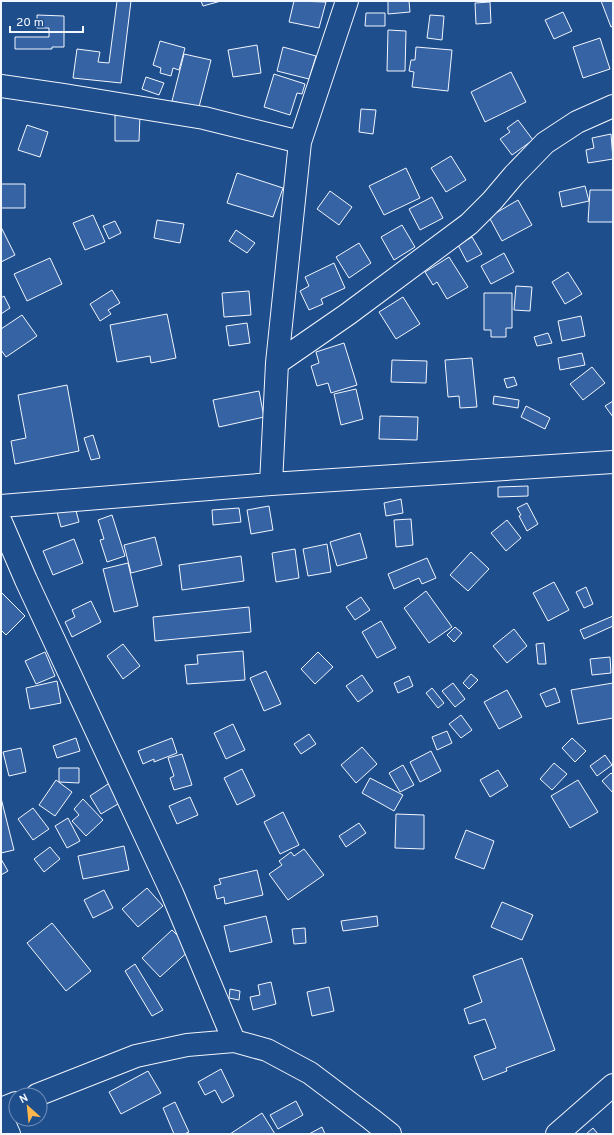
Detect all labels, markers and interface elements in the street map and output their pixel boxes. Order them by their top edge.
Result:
scale bar [10,8,83,34]
text: 20 m [16,15,44,31]
north arrow [8,1087,48,1127]
text: N [17,1091,31,1107]

